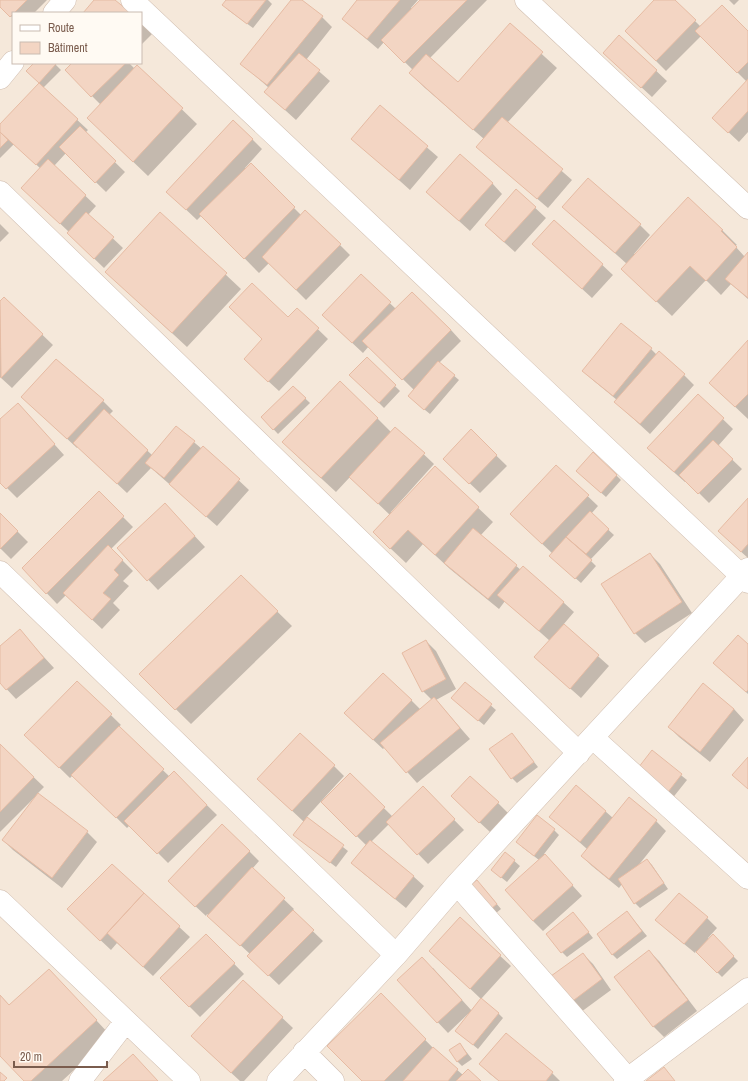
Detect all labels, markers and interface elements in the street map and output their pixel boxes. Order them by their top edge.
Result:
legend [12,12,142,64]
text: Route [48,20,74,36]
text: Bâtiment [48,40,88,56]
scale bar [14,1043,107,1069]
text: 20 m [20,1049,42,1065]

